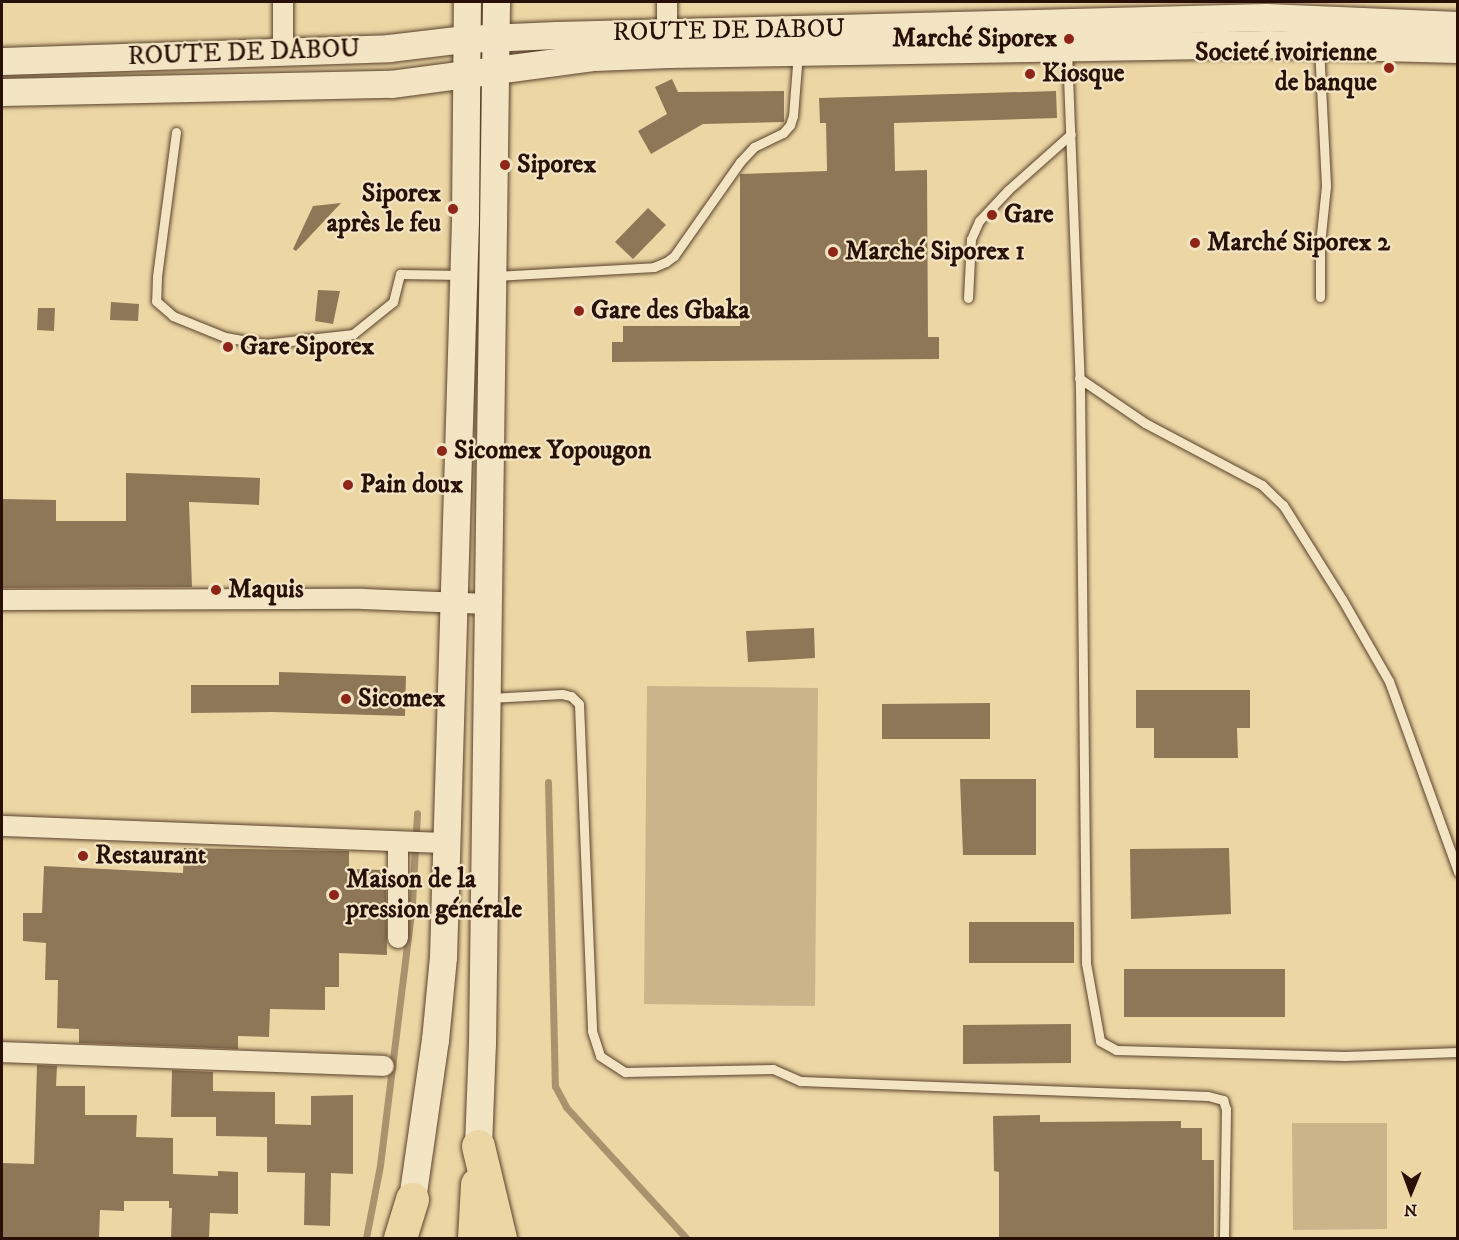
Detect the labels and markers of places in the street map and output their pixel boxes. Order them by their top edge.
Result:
place label: Marché Siporex [892,23,1057,55]
marker: Marché Siporex [1062,32,1076,46]
place label: Societé ivoirienne de banque [1195,37,1377,98]
place label: Kiosque [1042,58,1124,90]
marker: Societé ivoirienne de banque [1382,61,1396,75]
marker: Kiosque [1023,67,1037,81]
place label: Siporex [517,149,596,181]
marker: Siporex [498,158,512,172]
place label: Siporex après le feu [327,178,441,240]
place label: Gare [1004,199,1054,231]
marker: Siporex après le feu [446,202,460,216]
marker: Gare [985,208,999,222]
place label: Marché Siporex 2 [1207,227,1390,259]
place label: Marché Siporex 1 [845,236,1025,268]
marker: Marché Siporex 2 [1188,236,1202,250]
marker: Marché Siporex 1 [826,245,840,259]
place label: Gare des Gbaka [591,295,750,327]
marker: Gare des Gbaka [572,304,586,318]
place label: Gare Siporex [240,331,374,363]
marker: Gare Siporex [221,340,235,354]
place label: Sicomex Yopougon [454,435,651,467]
marker: Sicomex Yopougon [435,444,449,458]
place label: Pain doux [360,469,463,501]
marker: Pain doux [341,478,355,492]
place label: Maquis [228,574,304,606]
marker: Maquis [209,583,223,597]
place label: Sicomex [358,683,445,715]
marker: Sicomex [339,692,353,706]
place label: Restaurant [95,840,206,872]
marker: Restaurant [76,849,90,863]
place label: Maison de la pression générale [346,864,522,926]
marker: Maison de la pression générale [327,888,341,902]

